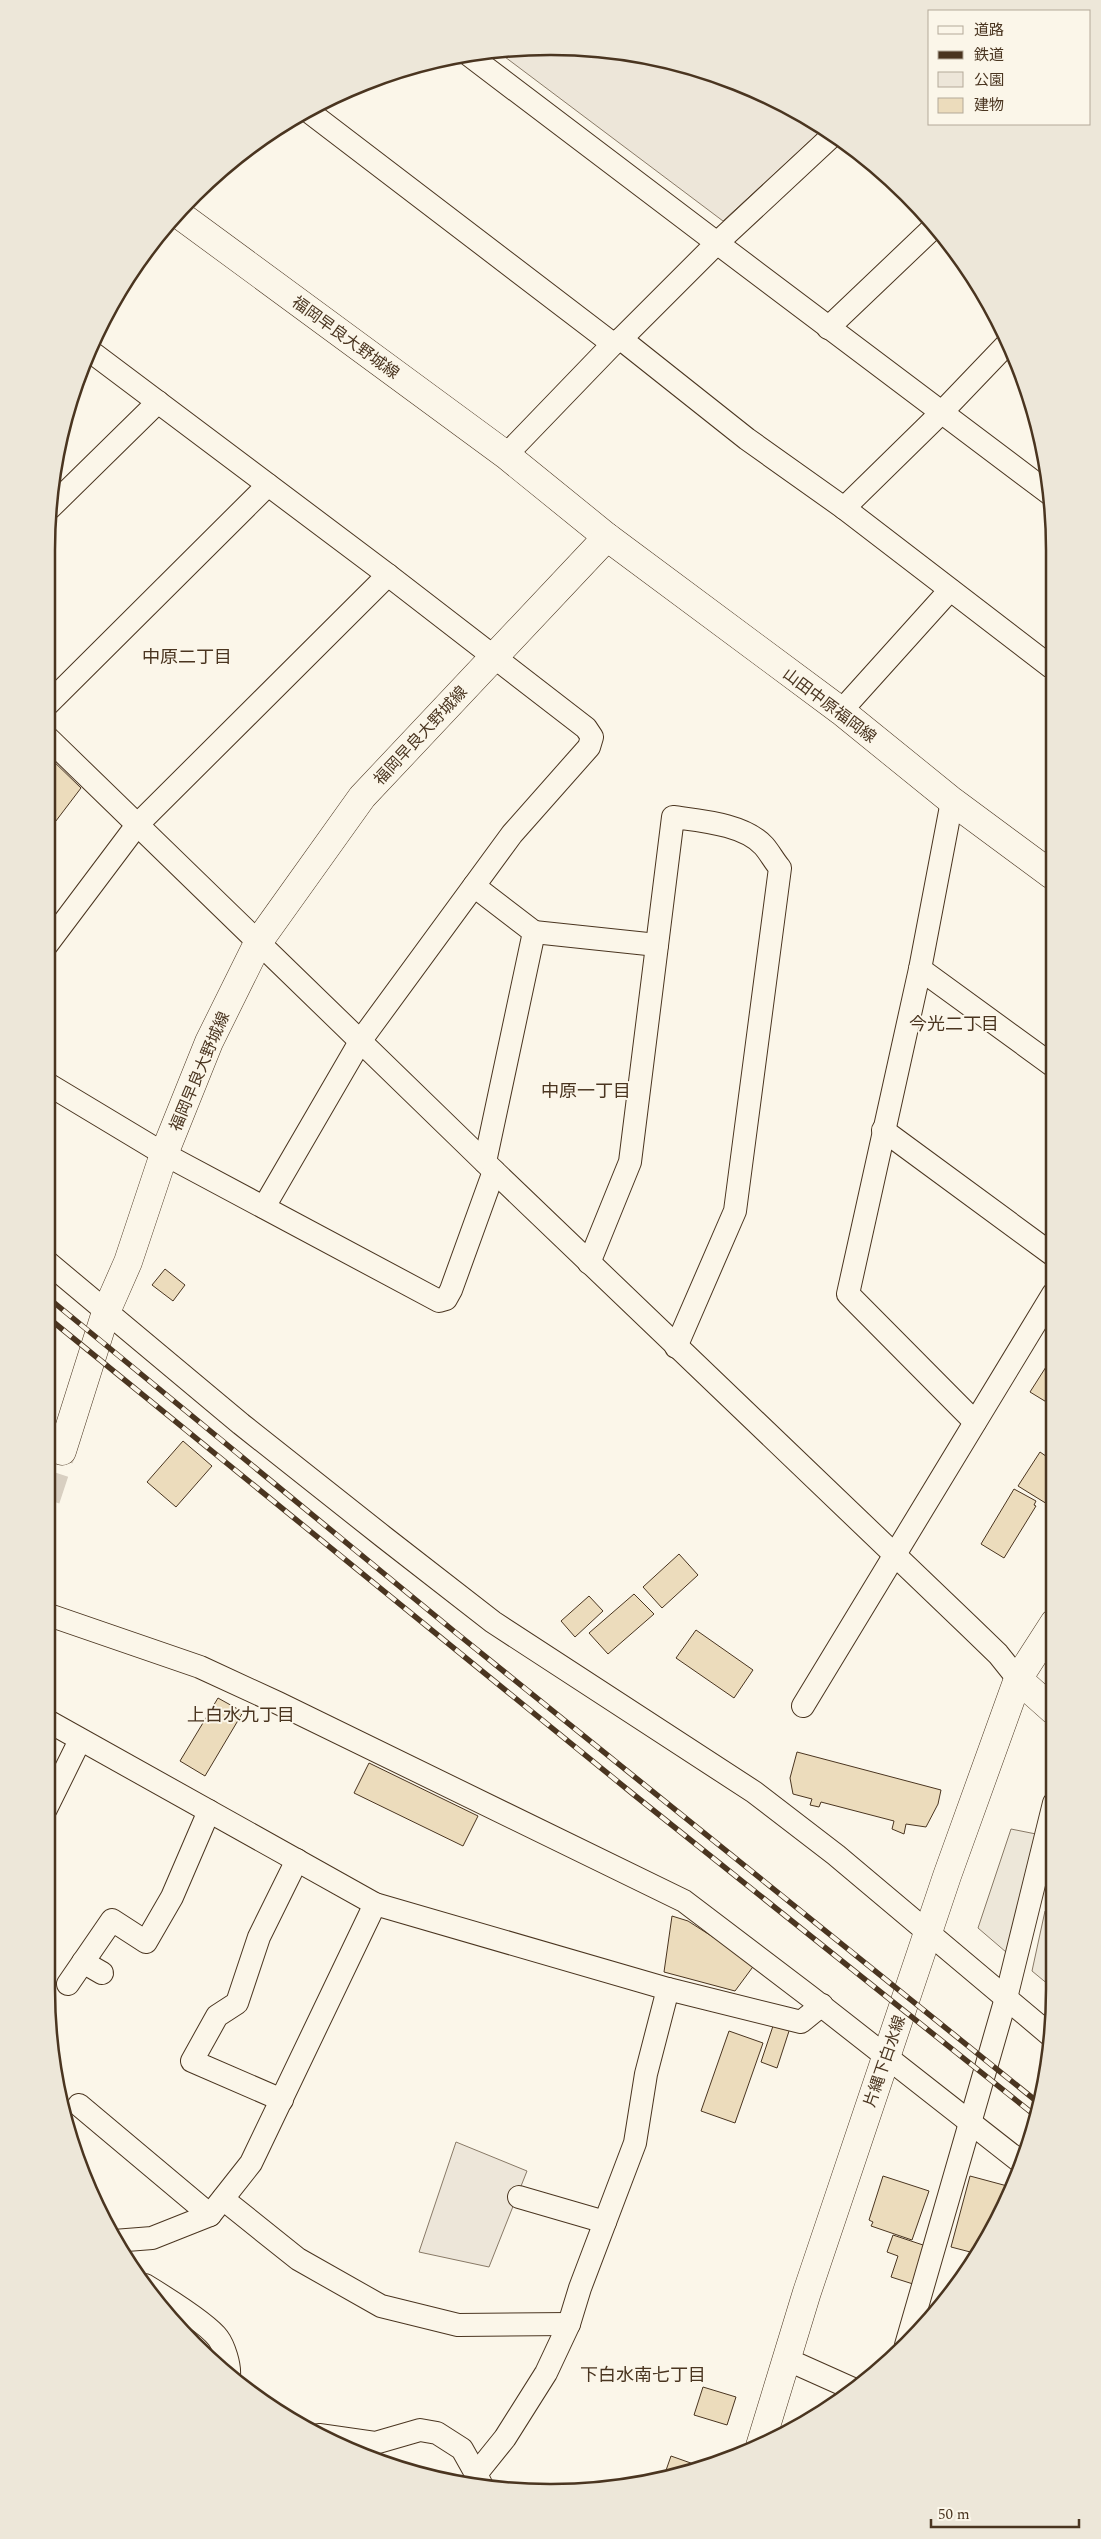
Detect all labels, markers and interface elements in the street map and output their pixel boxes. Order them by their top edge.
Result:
legend [928,10,1091,125]
text: 道路 [974,19,1004,42]
text: 鉄道 [974,44,1004,67]
text: 公園 [974,69,1004,92]
text: 建物 [974,94,1004,117]
street label: 福岡早良大野城線 [287,290,404,385]
district label: 中原二丁目 [142,644,232,671]
street label: 山田中原福岡線 [777,663,881,749]
street label: 福岡早良大野城線 [368,681,473,791]
street label: 福岡早良大野城線 [164,1008,236,1135]
district label: 今光二丁目 [909,1011,999,1038]
district label: 中原一丁目 [541,1078,631,1105]
district label: 上白水九丁目 [187,1702,295,1729]
street label: 片縄下白水線 [858,2012,912,2111]
district label: 下白水南七丁目 [580,2362,706,2389]
scale bar [931,2496,1078,2528]
text: 50 m [938,2503,970,2526]

